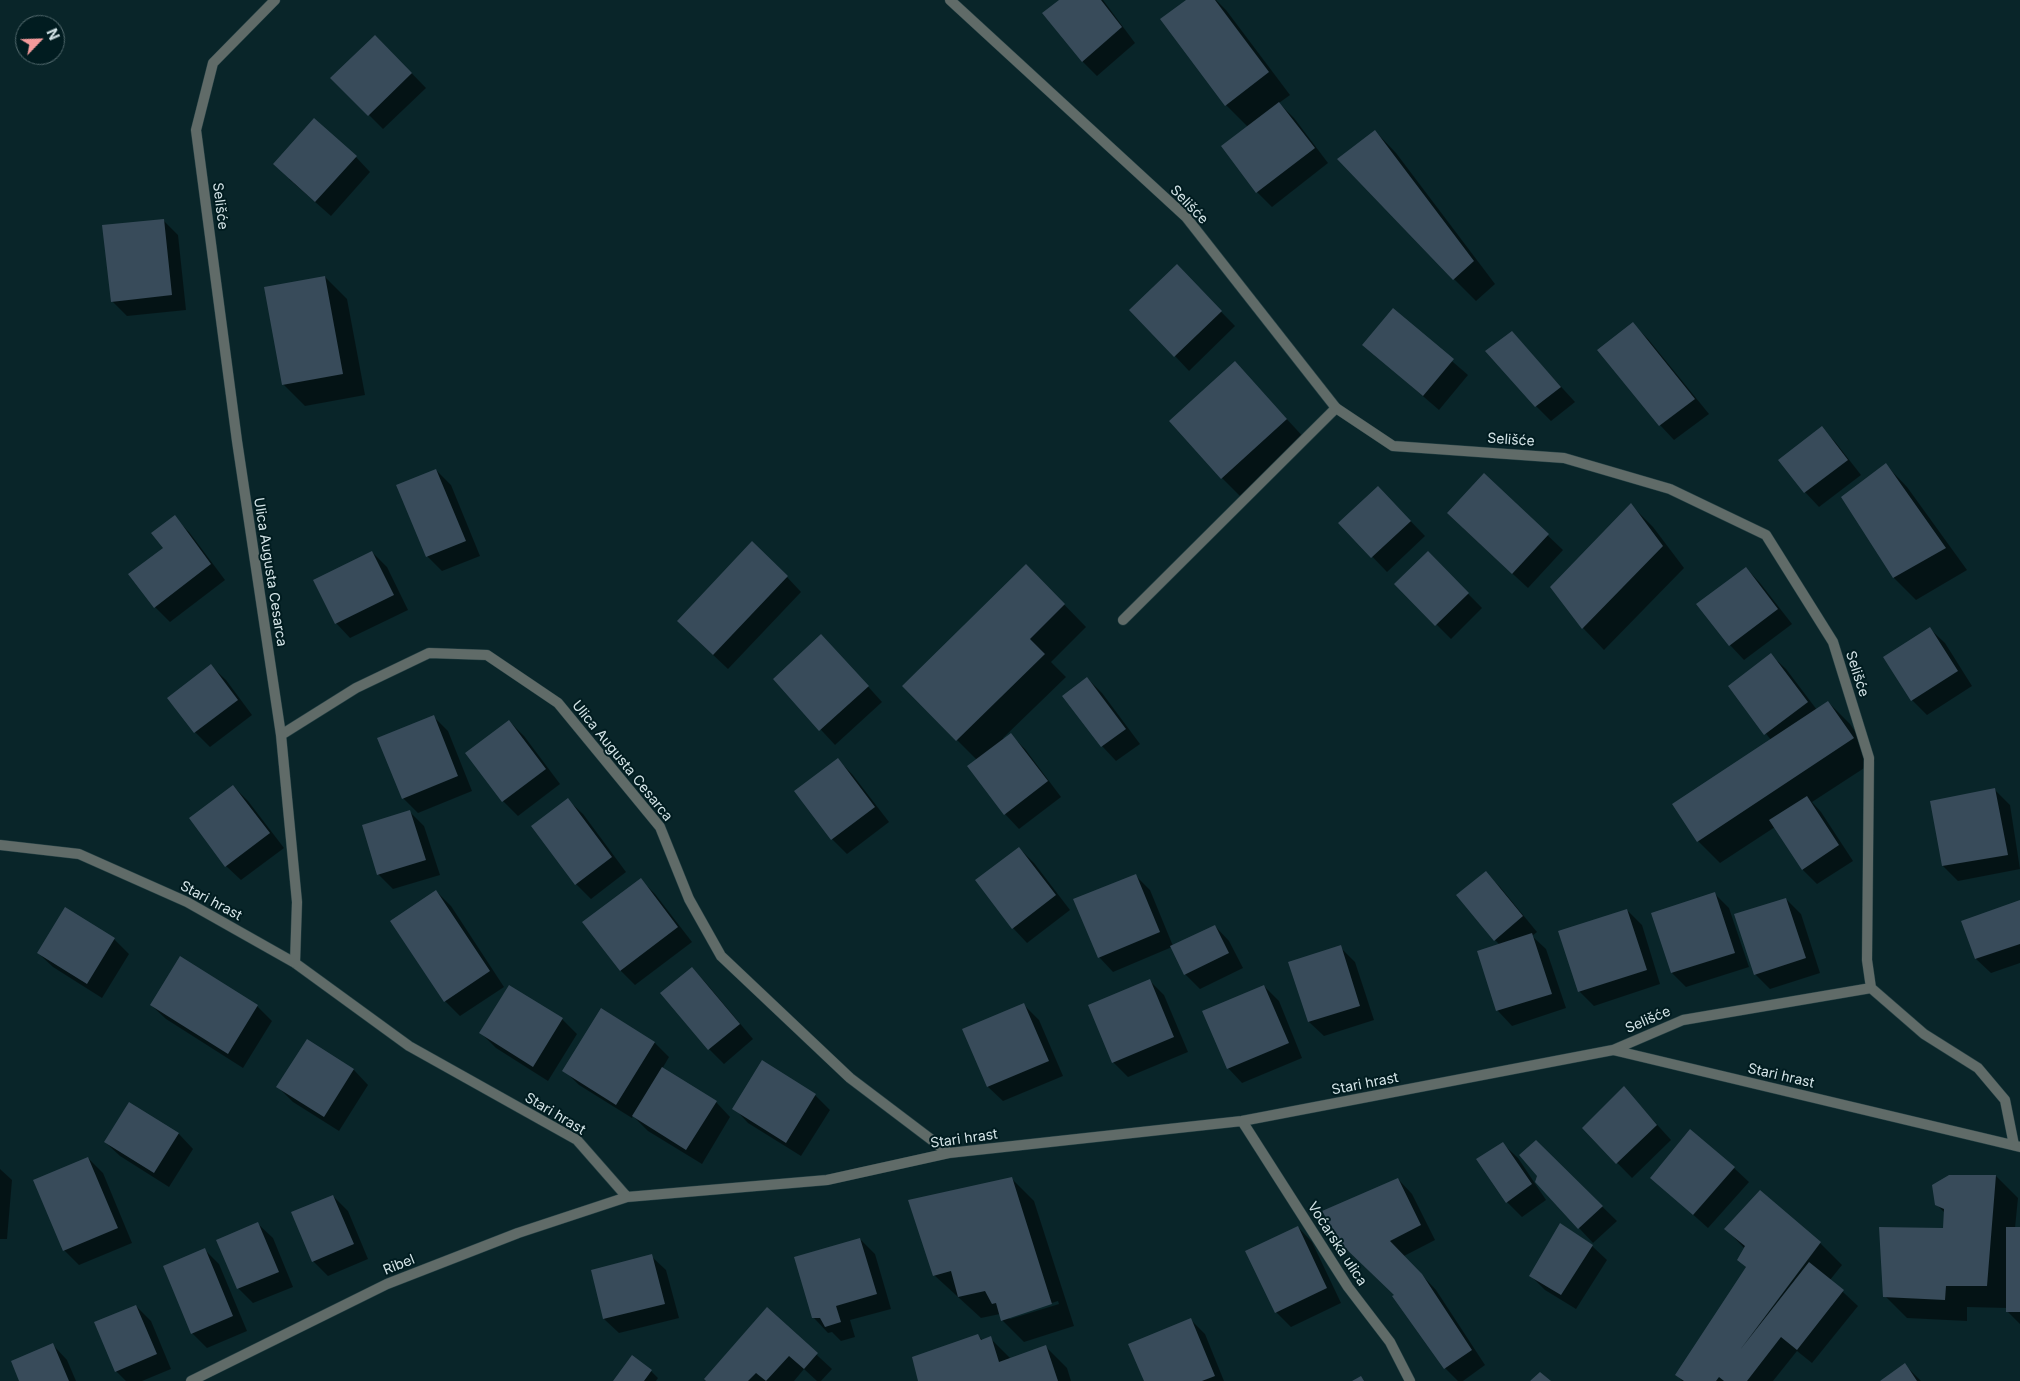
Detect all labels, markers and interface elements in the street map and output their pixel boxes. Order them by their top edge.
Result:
north arrow [15,15,65,65]
text: N [43,26,63,42]
street label: Selišće [209,181,231,231]
street label: Selišće [1166,182,1212,228]
street label: Selišće [1487,430,1535,450]
street label: Ulica Augusta Cesarca [250,496,290,648]
street label: Selišće [1842,649,1872,699]
street label: Ulica Augusta Cesarca [568,697,676,825]
street label: Stari hrast [177,878,245,924]
street label: Selišće [1623,1003,1673,1037]
street label: Stari hrast [1746,1060,1816,1092]
street label: Stari hrast [1330,1069,1400,1099]
street label: Stari hrast [522,1089,588,1139]
street label: Stari hrast [929,1126,999,1152]
street label: Voćarska ulica [1304,1199,1370,1289]
street label: Ribel [381,1251,417,1279]

